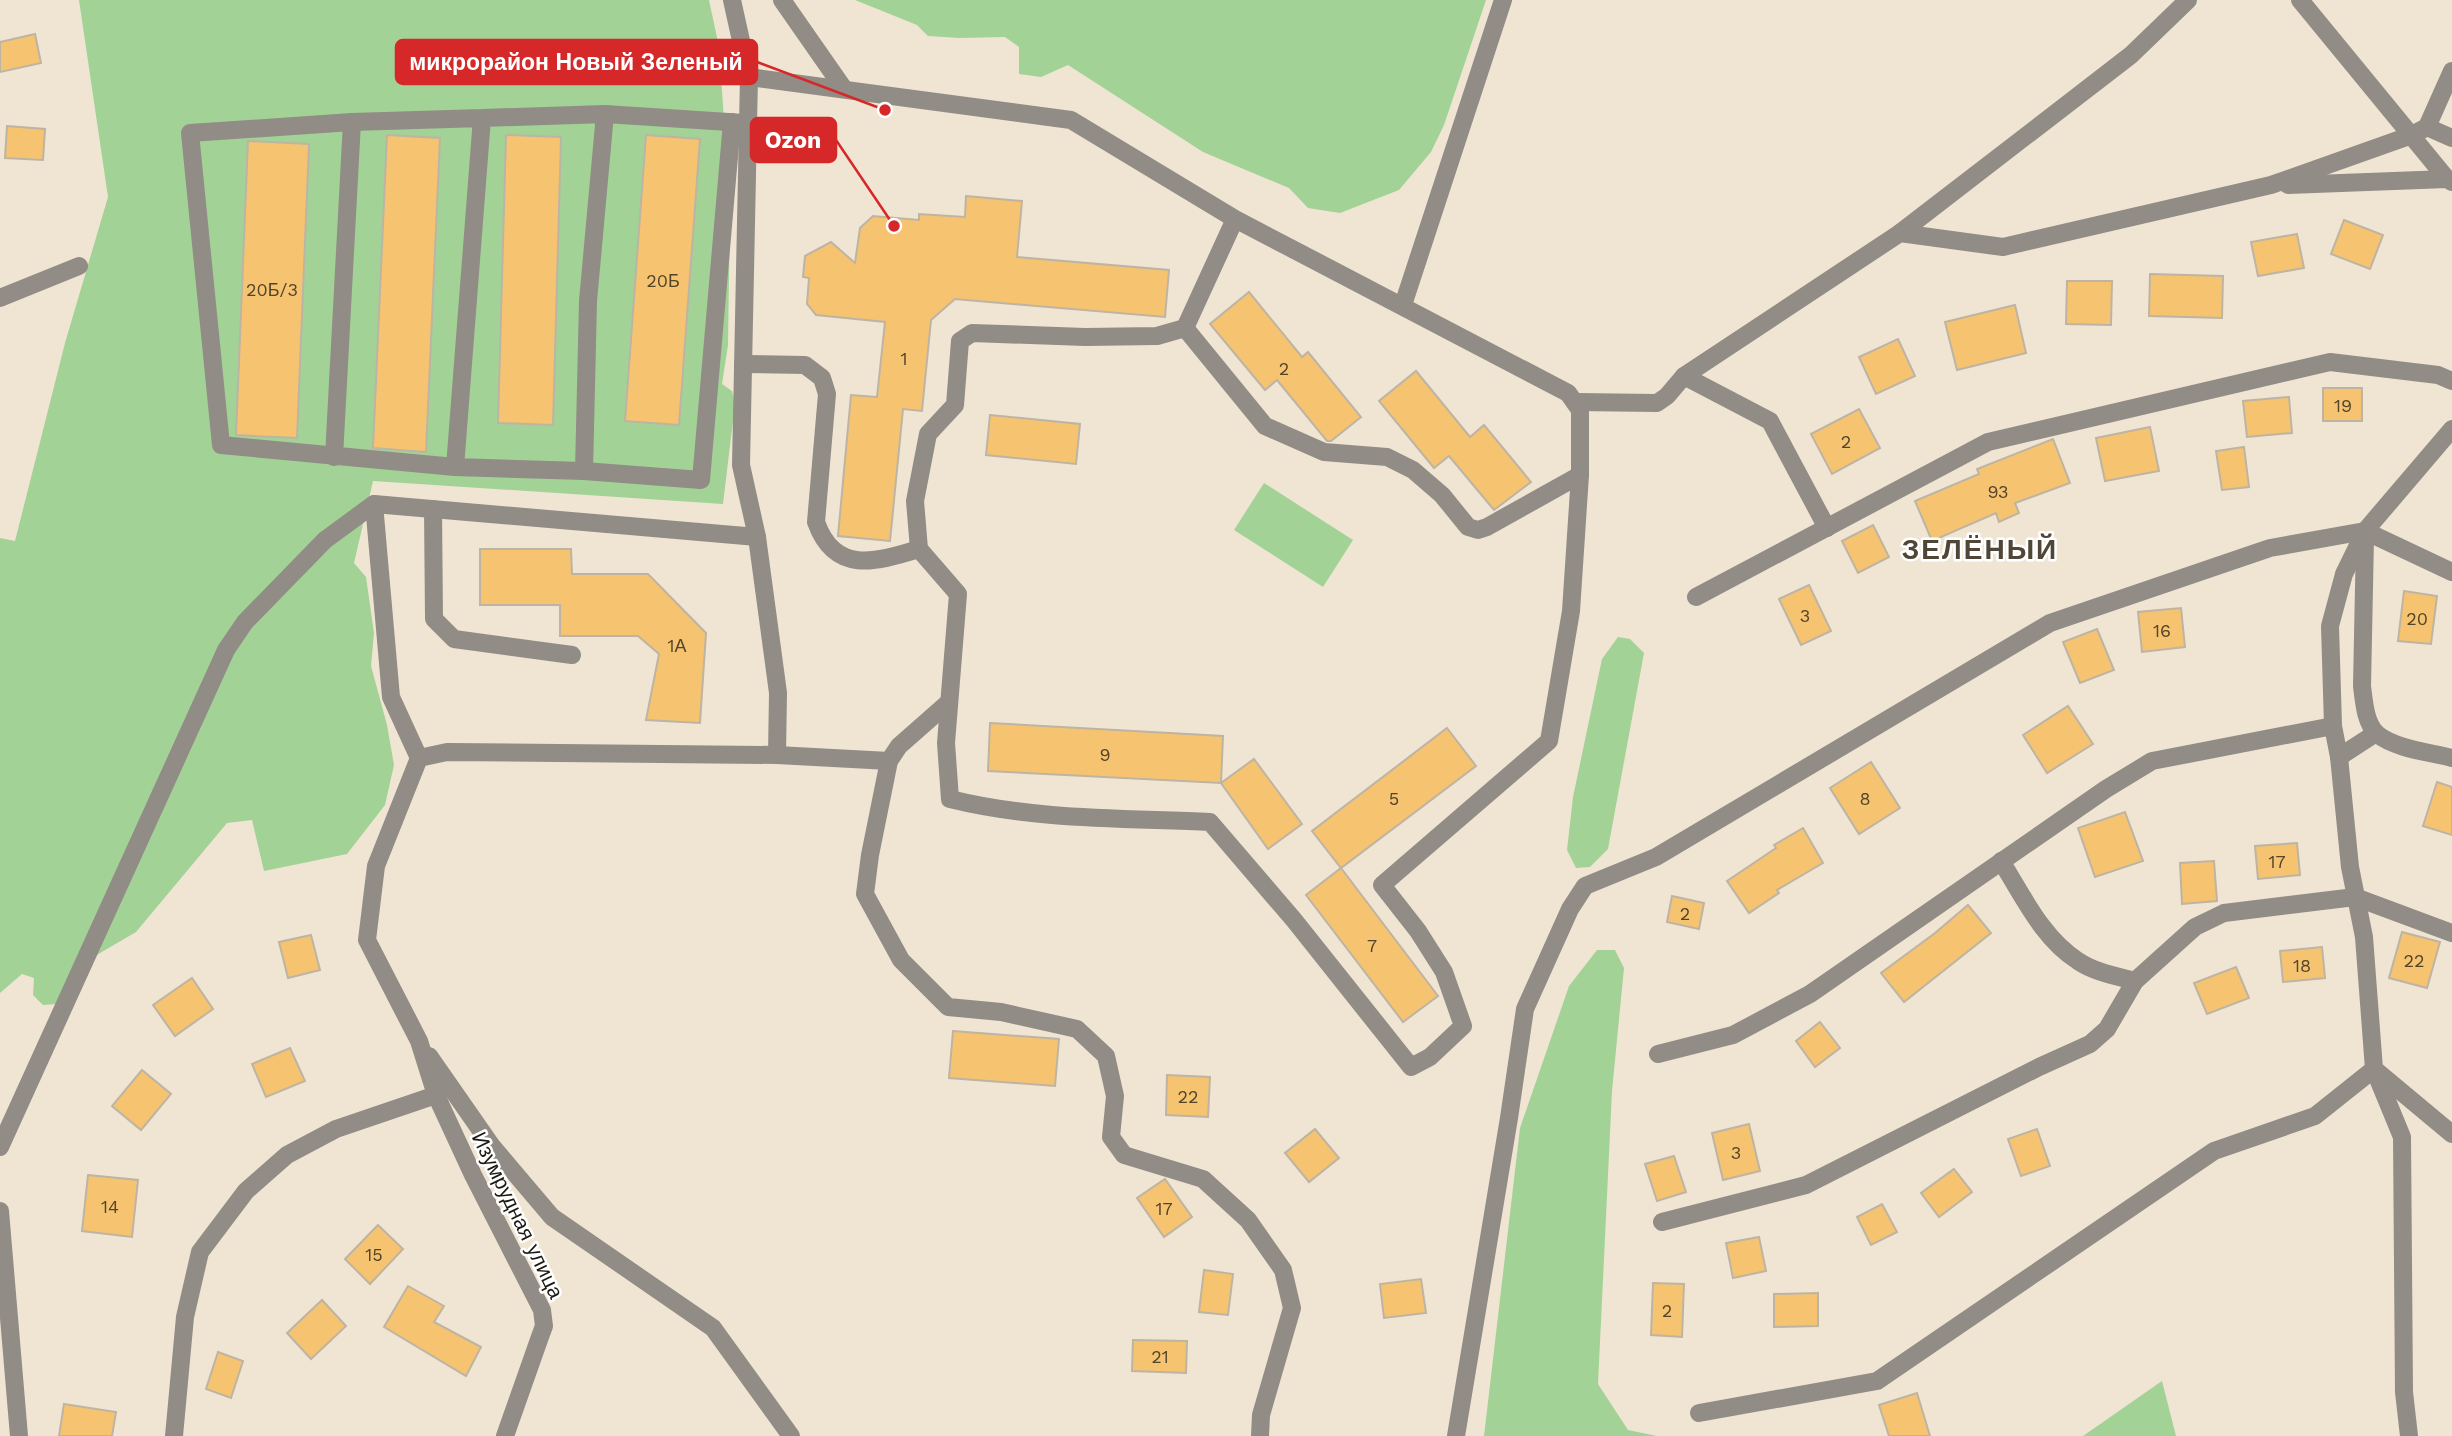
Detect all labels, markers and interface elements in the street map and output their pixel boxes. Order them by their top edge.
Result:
callout: микрорайон Новый Зеленый [396,40,757,84]
text: микрорайон Новый Зеленый [409,49,743,76]
callout: Ozon [751,118,836,162]
text: Ozon [765,127,821,154]
house number: 20Б [646,270,680,291]
house number: 20Б/3 [246,279,298,300]
house number: 1 [900,348,908,369]
house number: 2 [1279,358,1289,379]
house number: 19 [2334,395,2352,416]
house number: 2 [1841,431,1851,452]
house number: 93 [1987,481,2009,502]
district label: ЗЕЛЁНЫЙ [1902,533,2058,566]
house number: 3 [1800,605,1810,626]
house number: 20 [2406,608,2428,629]
house number: 16 [2153,620,2171,641]
house number: 1А [667,635,687,656]
house number: 9 [1099,744,1111,765]
house number: 5 [1389,788,1399,809]
house number: 8 [1859,788,1871,809]
house number: 17 [2268,851,2286,872]
house number: 2 [1680,903,1690,924]
house number: 7 [1367,935,1377,956]
house number: 22 [2404,950,2425,971]
house number: 18 [2293,955,2311,976]
house number: 22 [1178,1086,1199,1107]
street label: Изумрудная улица [467,1128,569,1303]
house number: 3 [1731,1142,1741,1163]
house number: 14 [101,1196,119,1217]
house number: 17 [1155,1198,1173,1219]
house number: 15 [365,1244,383,1265]
house number: 2 [1662,1300,1672,1321]
house number: 21 [1151,1346,1169,1367]

